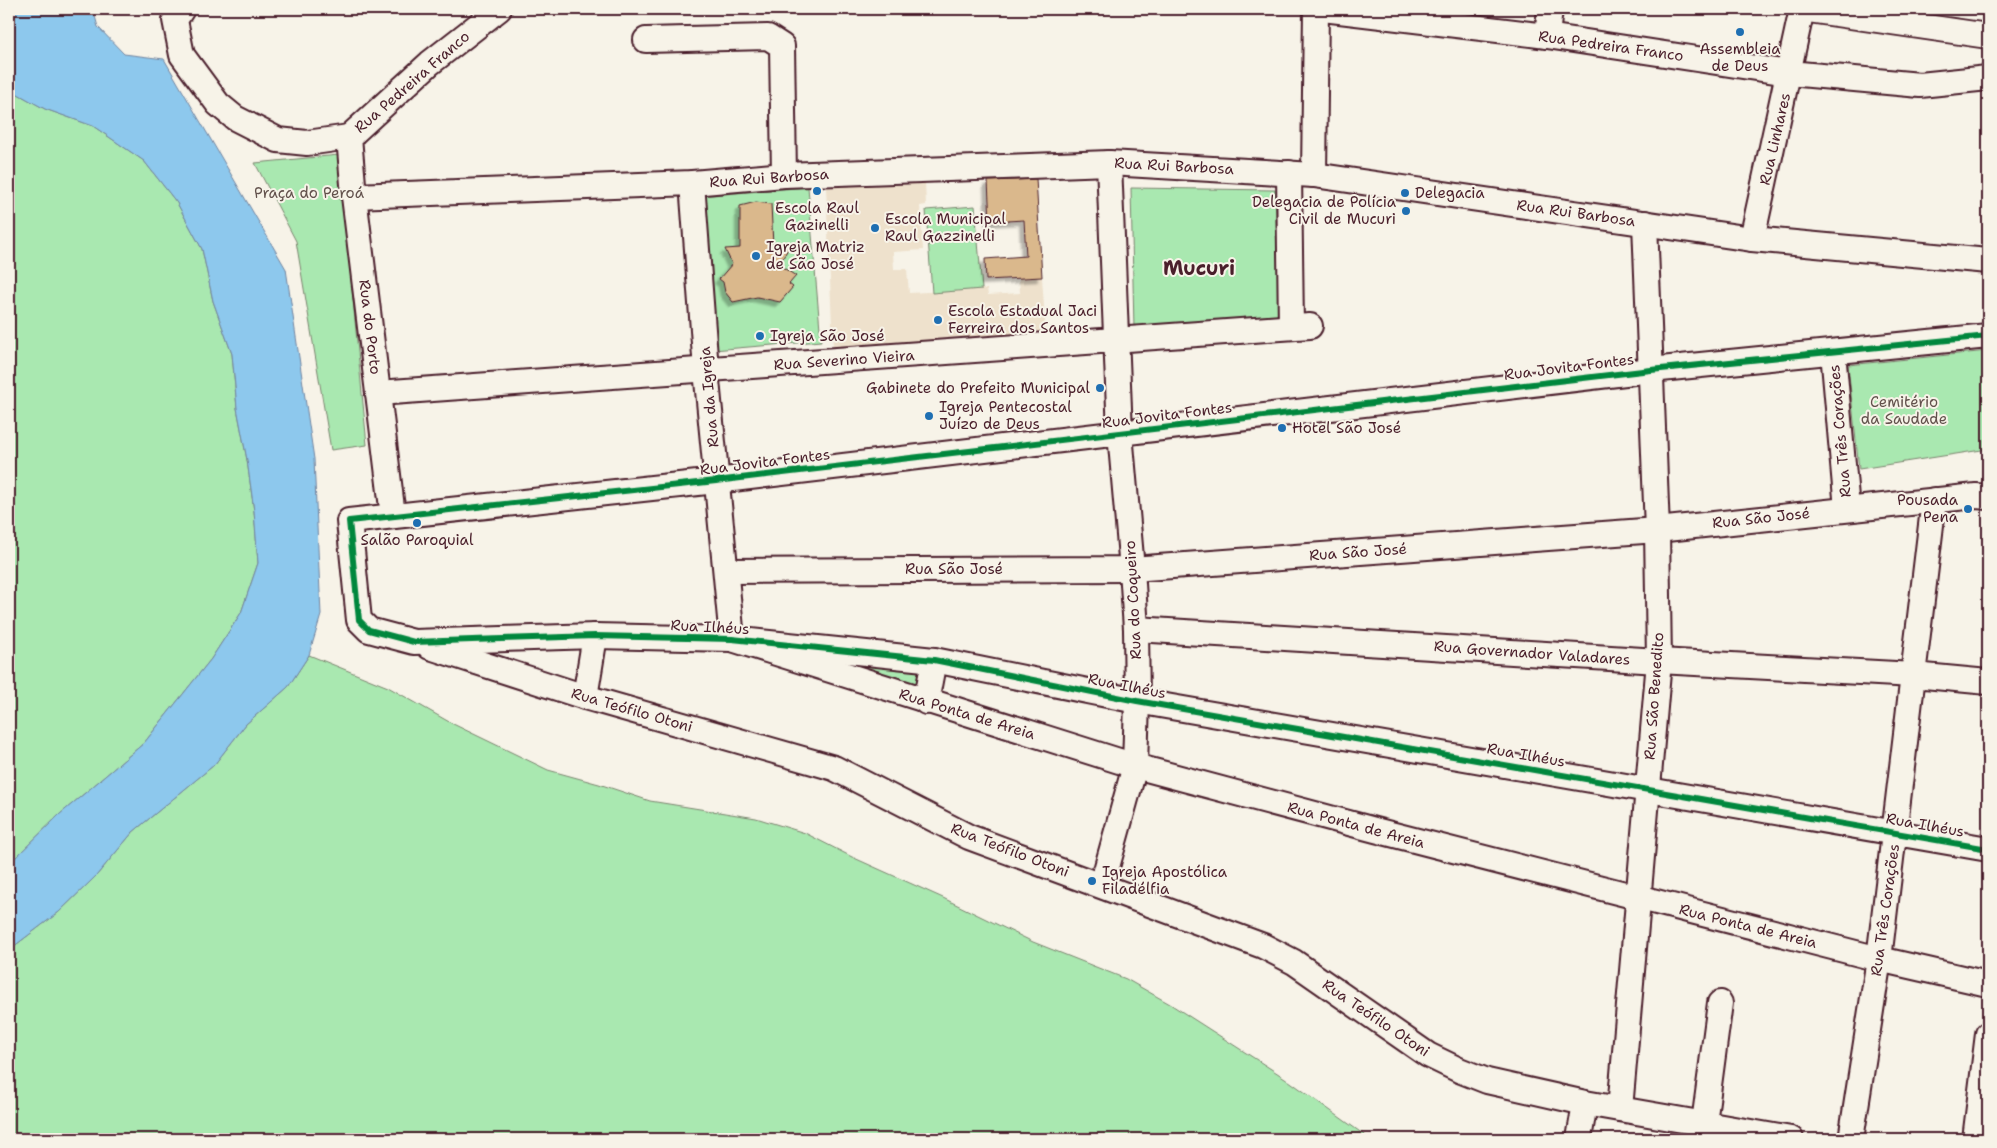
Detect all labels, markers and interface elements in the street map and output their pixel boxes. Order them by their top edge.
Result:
street label: Rua Pedreira Franco [350,26,474,138]
street label: Rua Pedreira Franco [1537,26,1685,66]
marker: Assembleia de Deus [1734,26,1746,38]
place label: Assembleia de Deus [1699,39,1781,76]
street label: Rua Linhares [1755,91,1795,187]
street label: Rua Rui Barbosa [1114,153,1235,179]
street label: Rua Rui Barbosa [709,164,830,192]
park label: Praça do Peroá [254,183,365,203]
place label: Delegacia [1415,183,1485,203]
marker: Escola Raul Gazinelli [811,185,823,197]
marker: Delegacia [1399,187,1411,199]
place label: Delegacia de Polícia Civil de Mucuri [1252,192,1397,229]
street label: Rua Rui Barbosa [1515,195,1637,231]
place label: Escola Raul Gazinelli [775,198,859,235]
marker: Delegacia de Polícia Civil de Mucuri [1400,205,1412,217]
place label: Escola Municipal Raul Gazzinelli [885,209,1006,246]
marker: Escola Municipal Raul Gazzinelli [869,222,881,234]
place label: Igreja Matriz de São José [766,237,865,274]
marker: Igreja Matriz de São José [750,250,762,262]
district label: Mucuri [1163,255,1235,281]
street label: Rua do Porto [354,278,386,376]
place label: Escola Estadual Jaci Ferreira dos Santos [948,301,1097,338]
marker: Escola Estadual Jaci Ferreira dos Santos [932,314,944,326]
place label: Igreja São José [770,326,885,346]
marker: Igreja São José [754,330,766,342]
street label: Rua da Igreja [695,345,723,448]
street label: Rua Severino Vieira [773,345,916,375]
street label: Rua Jovita Fontes [1503,349,1635,385]
street label: Rua Três Corações [1824,364,1856,498]
place label: Gabinete do Prefeito Municipal [866,378,1090,398]
marker: Gabinete do Prefeito Municipal [1094,382,1106,394]
park label: Cemitério da Saudade [1861,392,1947,429]
place label: Igreja Pentecostal Juízo de Deus [939,397,1072,434]
street label: Rua Jovita Fontes [1101,397,1233,433]
marker: Igreja Pentecostal Juízo de Deus [923,410,935,422]
place label: Hotel São José [1292,418,1401,438]
marker: Hotel São José [1276,422,1288,434]
street label: Rua Jovita Fontes [699,444,831,480]
place label: Pousada Pena [1897,490,1959,527]
street label: Rua São José [1711,503,1811,533]
marker: Pousada Pena [1962,503,1974,515]
marker: Salão Paroquial [411,517,423,529]
place label: Salão Paroquial [361,530,474,550]
street label: Rua São José [1308,539,1408,565]
street label: Rua do Coqueiro [1120,540,1146,660]
street label: Rua São José [905,559,1003,579]
street label: Rua Ilhéus [670,615,750,639]
street label: Rua São Benedito [1640,632,1668,760]
street label: Rua Governador Valadares [1433,636,1631,670]
street label: Rua Ilhéus [1086,669,1168,703]
street label: Rua Teófilo Otoni [569,683,695,737]
street label: Rua Ponta de Areia [896,684,1038,744]
street label: Rua Ilhéus [1485,738,1567,772]
street label: Rua Ponta de Areia [1285,797,1428,853]
street label: Rua Ilhéus [1884,808,1966,842]
street label: Rua Teófilo Otoni [948,818,1072,882]
street label: Rua Três Corações [1866,843,1904,977]
place label: Igreja Apostólica Filadélfia [1102,862,1228,899]
marker: Igreja Apostólica Filadélfia [1086,875,1098,887]
street label: Rua Ponta de Areia [1677,899,1820,953]
street label: Rua Teófilo Otoni [1318,975,1434,1061]

